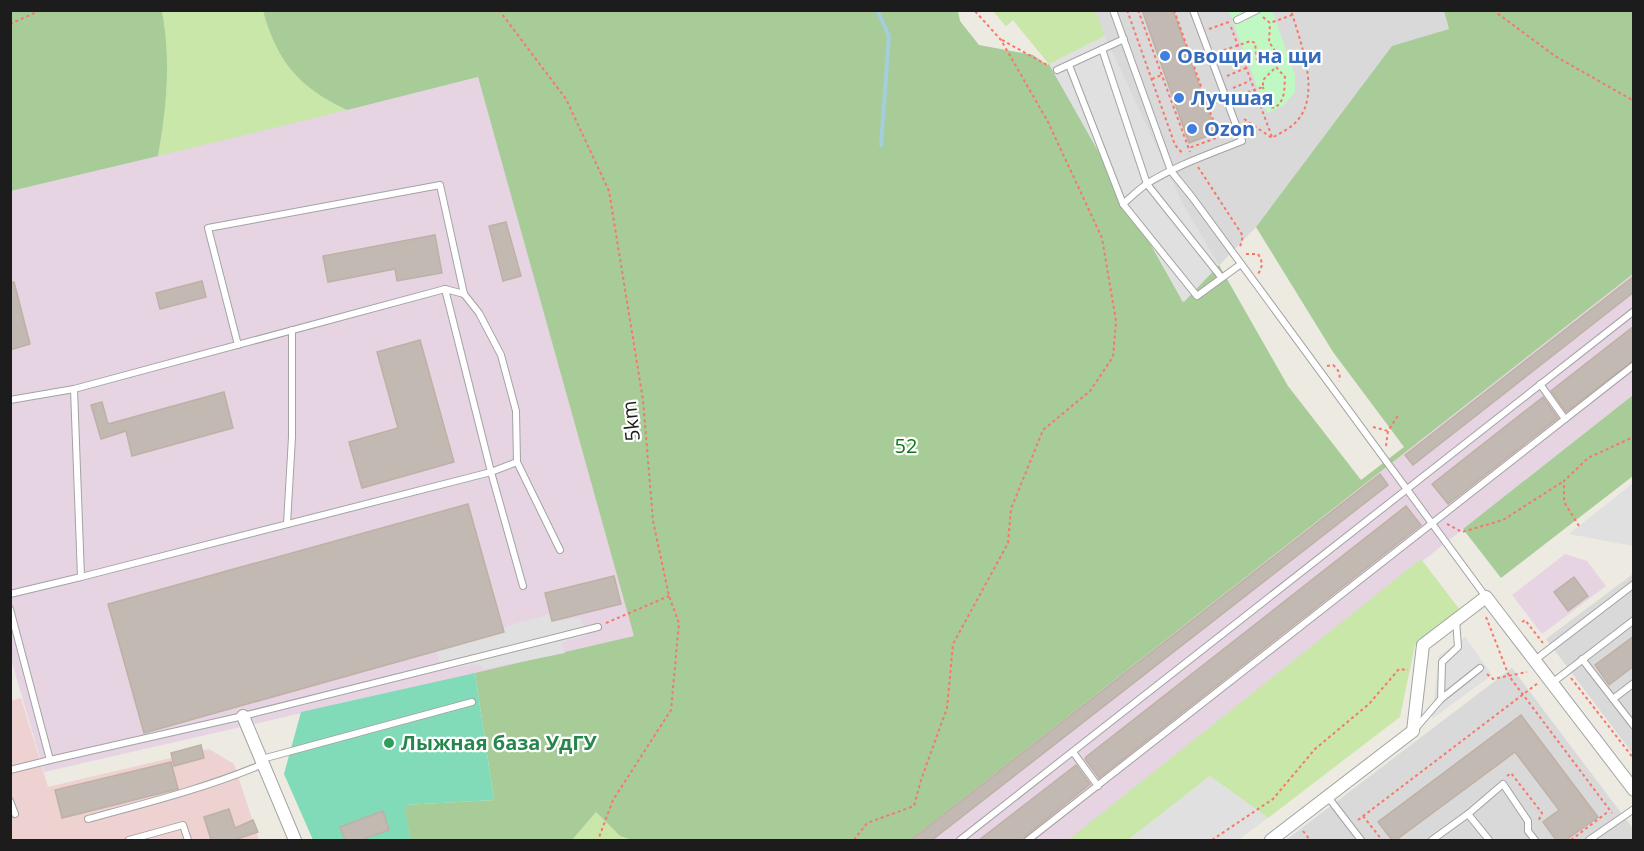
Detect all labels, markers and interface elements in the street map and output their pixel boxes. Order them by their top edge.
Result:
place label: Овощи на щи [1177,42,1322,69]
marker: Овощи на щи [1158,49,1172,63]
place label: Лучшая [1191,84,1274,111]
marker: Лучшая [1172,91,1186,105]
place label: Ozon [1204,115,1255,142]
marker: Ozon [1185,122,1199,136]
street label: 5km [615,400,646,443]
park label: 52 [895,432,917,459]
place label: Лыжная база УдГУ [401,729,597,756]
marker: Лыжная база УдГУ [382,736,396,750]

